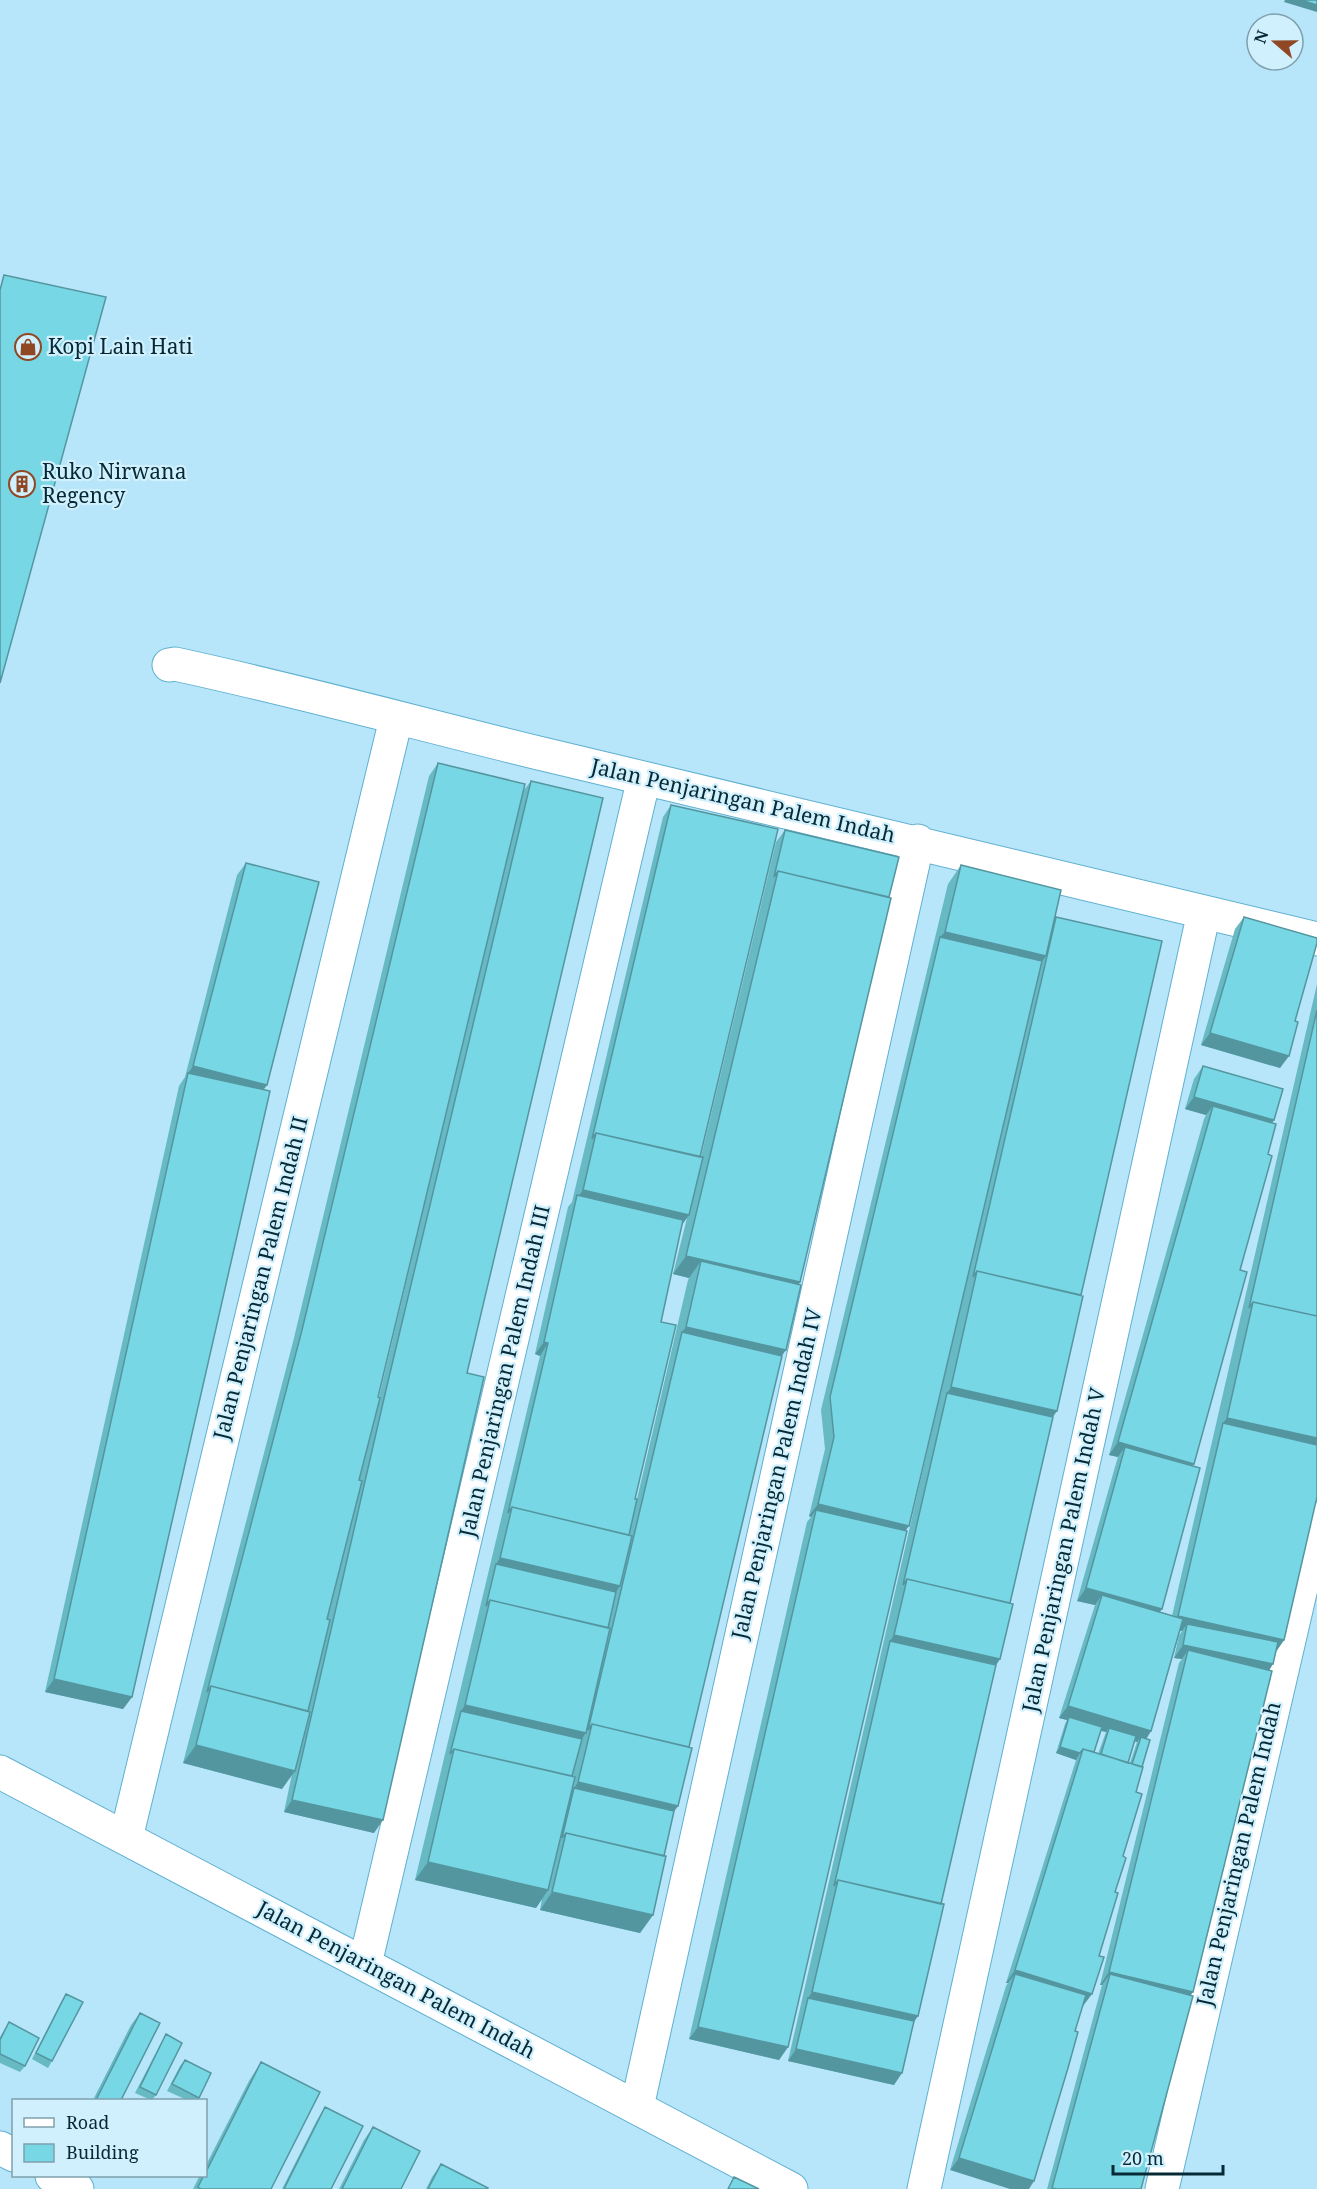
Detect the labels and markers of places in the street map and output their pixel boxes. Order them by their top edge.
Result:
shop icon: Kopi Lain Hati [13,332,43,362]
place label: Kopi Lain Hati [48,332,193,360]
place label: Ruko Nirwana Regency [42,457,186,509]
building icon: Ruko Nirwana Regency [7,469,37,499]

